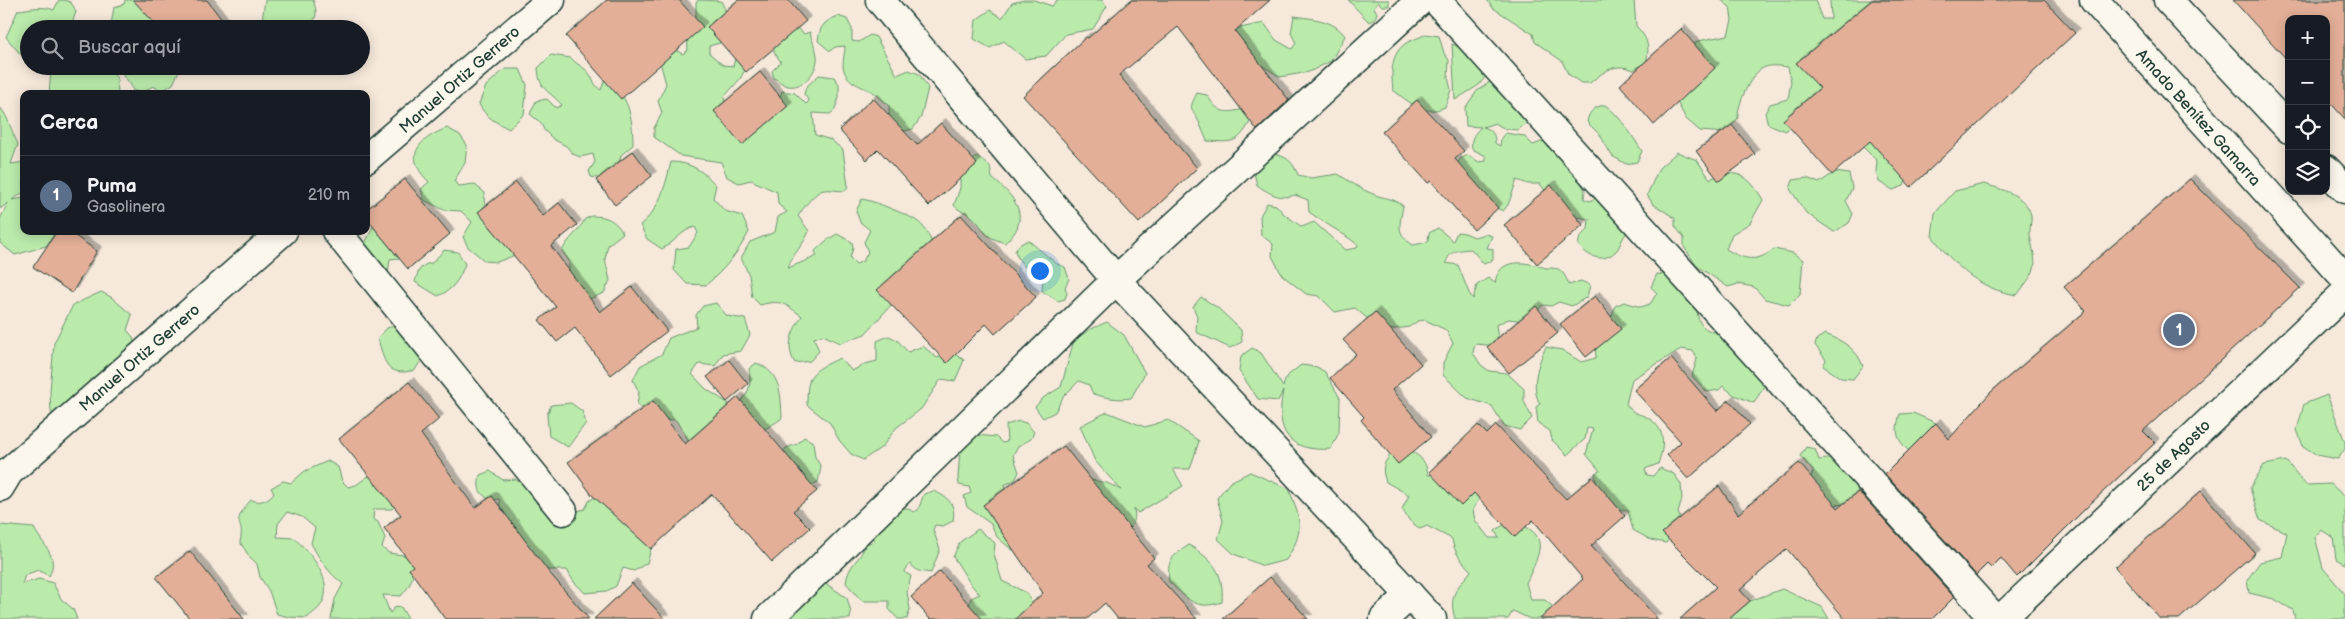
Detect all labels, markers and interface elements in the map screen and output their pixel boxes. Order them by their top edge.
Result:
map controls [2285,15,2330,195]
button: + [2285,15,2330,60]
search box [20,20,370,75]
street label: Manuel Ortiz Gerrero [396,23,524,138]
icon: search [38,34,66,62]
text: Buscar aquí [78,36,181,59]
street label: Amado Benítez Gamarra [2131,46,2264,190]
button: − [2285,60,2330,105]
button: locate [2285,105,2330,150]
text: Cerca [40,110,98,135]
button: layers [2285,150,2330,195]
text: Puma [87,175,137,198]
text: 1 [53,186,59,205]
text: 210 m [308,186,350,205]
text: Gasolinera [87,198,165,217]
your location [1027,258,1053,284]
street label: Manuel Ortiz Gerrero [76,301,204,416]
pin: 1 [2163,311,2195,349]
street label: 25 de Agosto [2133,416,2215,496]

